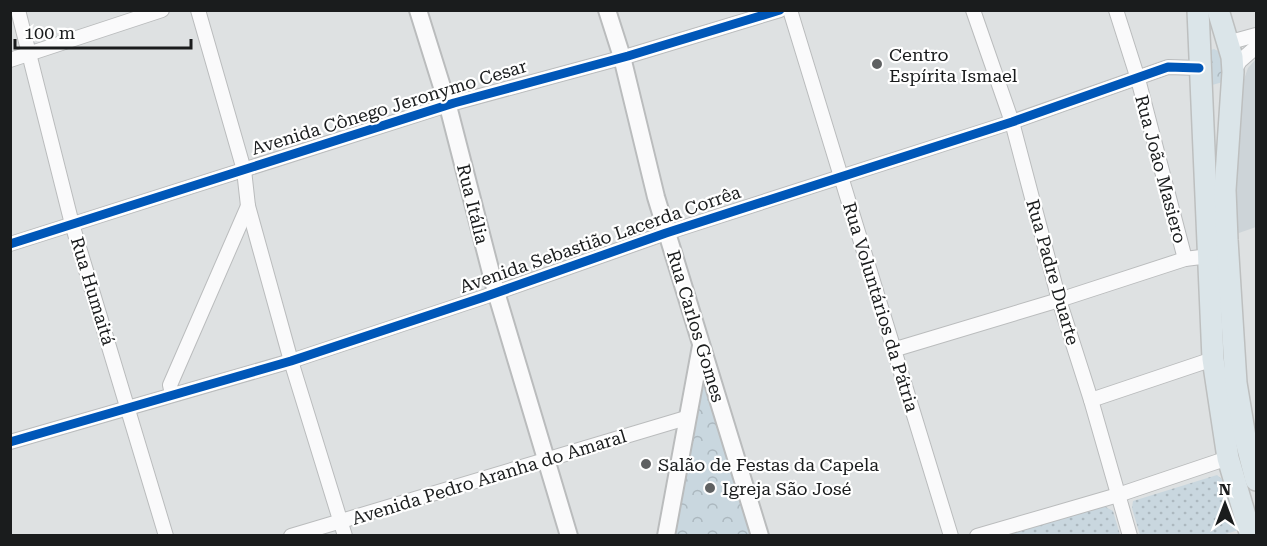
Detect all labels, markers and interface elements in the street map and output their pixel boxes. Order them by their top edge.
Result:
scale bar [15,12,190,50]
text: 100 m [24,22,75,43]
place label: Centro Espírita Ismael [889,44,1018,86]
street label: Avenida Cônego Jeronymo Cesar [249,55,529,159]
marker: Centro Espírita Ismael [870,57,884,71]
street label: Rua João Masiero [1131,92,1191,246]
street label: Rua Itália [453,162,493,246]
street label: Avenida Sebastião Lacerda Corrêa [457,181,744,297]
street label: Rua Padre Duarte [1022,197,1084,347]
street label: Rua Voluntários da Pátria [839,199,923,415]
street label: Rua Humaitá [67,234,120,348]
street label: Rua Carlos Gomes [663,248,729,404]
street label: Avenida Pedro Aranha do Amaral [349,425,629,529]
place label: Salão de Festas da Capela [658,454,879,475]
marker: Salão de Festas da Capela [639,457,653,471]
north arrow [1195,474,1255,534]
place label: Igreja São José [722,478,852,499]
text: N [1219,480,1231,499]
marker: Igreja São José [703,481,717,495]

